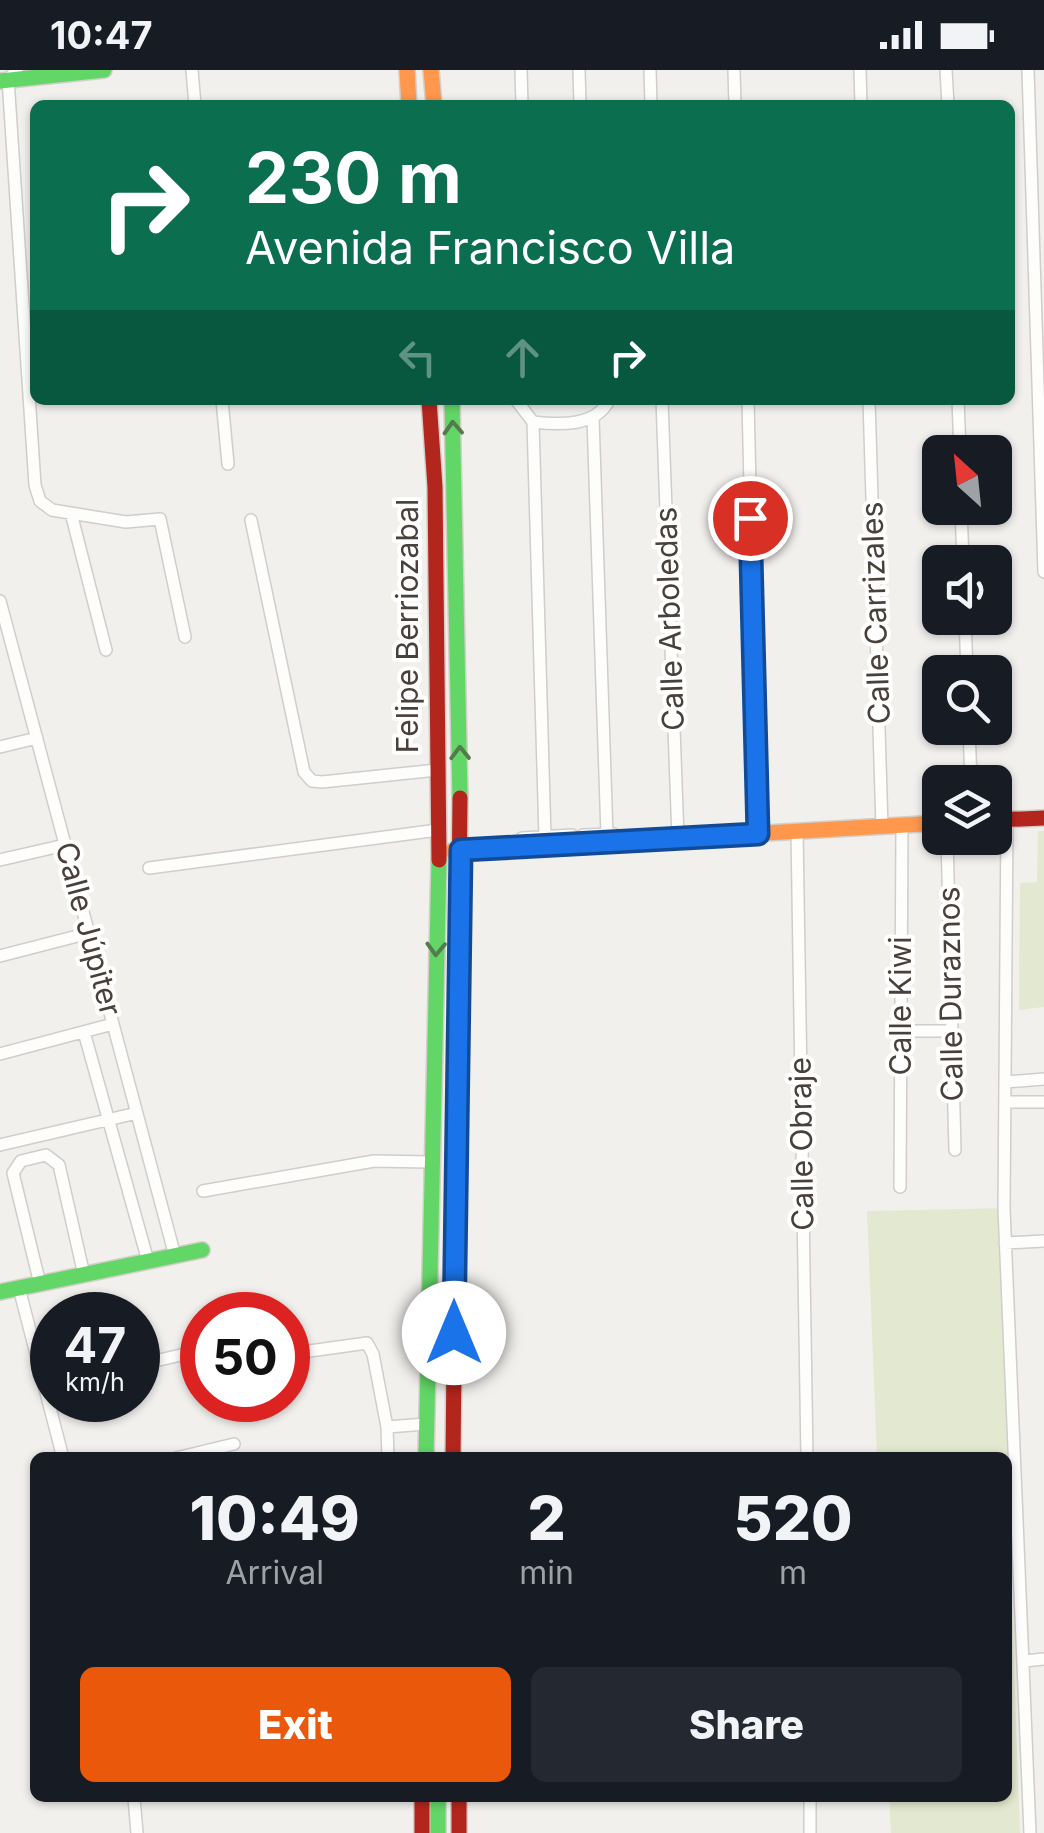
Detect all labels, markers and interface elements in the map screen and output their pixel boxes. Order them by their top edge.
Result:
text: 10:47 [50,12,153,58]
text: 230 m [245,135,462,220]
icon: right [80,140,210,270]
text: Avenida Francisco Villa [245,220,735,275]
icon: left [390,330,445,385]
icon: ahead [495,330,550,385]
icon: right [600,330,655,385]
one-way arrow [443,419,464,435]
north arrow [922,435,1012,525]
map controls [922,435,1012,855]
pin [708,476,793,561]
icon: arrive [723,491,778,546]
street label: Felipe Berriozabal [389,499,425,753]
street label: Calle Carrizales [853,501,897,725]
street label: Calle Arboledas [647,507,691,732]
button: sound [922,545,1012,635]
button: search [922,655,1012,745]
one-way arrow [449,744,470,760]
button: layers [922,765,1012,855]
street label: Calle Júpiter [49,838,129,1019]
street label: Calle Duraznos [930,886,970,1102]
street label: Calle Kiwi [882,937,918,1075]
one-way arrow [425,941,446,957]
street label: Calle Obraje [781,1057,821,1231]
position arrow [402,1281,506,1385]
speed limit sign: 50 [180,1292,310,1422]
text: 47 [64,1315,126,1375]
text: km/h [65,1367,125,1397]
text: 10:49 [190,1482,360,1554]
text: 2 [527,1482,566,1554]
text: 520 [734,1482,852,1554]
text: Arrival [225,1553,324,1592]
text: min [519,1553,574,1592]
text: m [779,1553,807,1592]
button: Exit [80,1667,511,1782]
button: Share [531,1667,962,1782]

